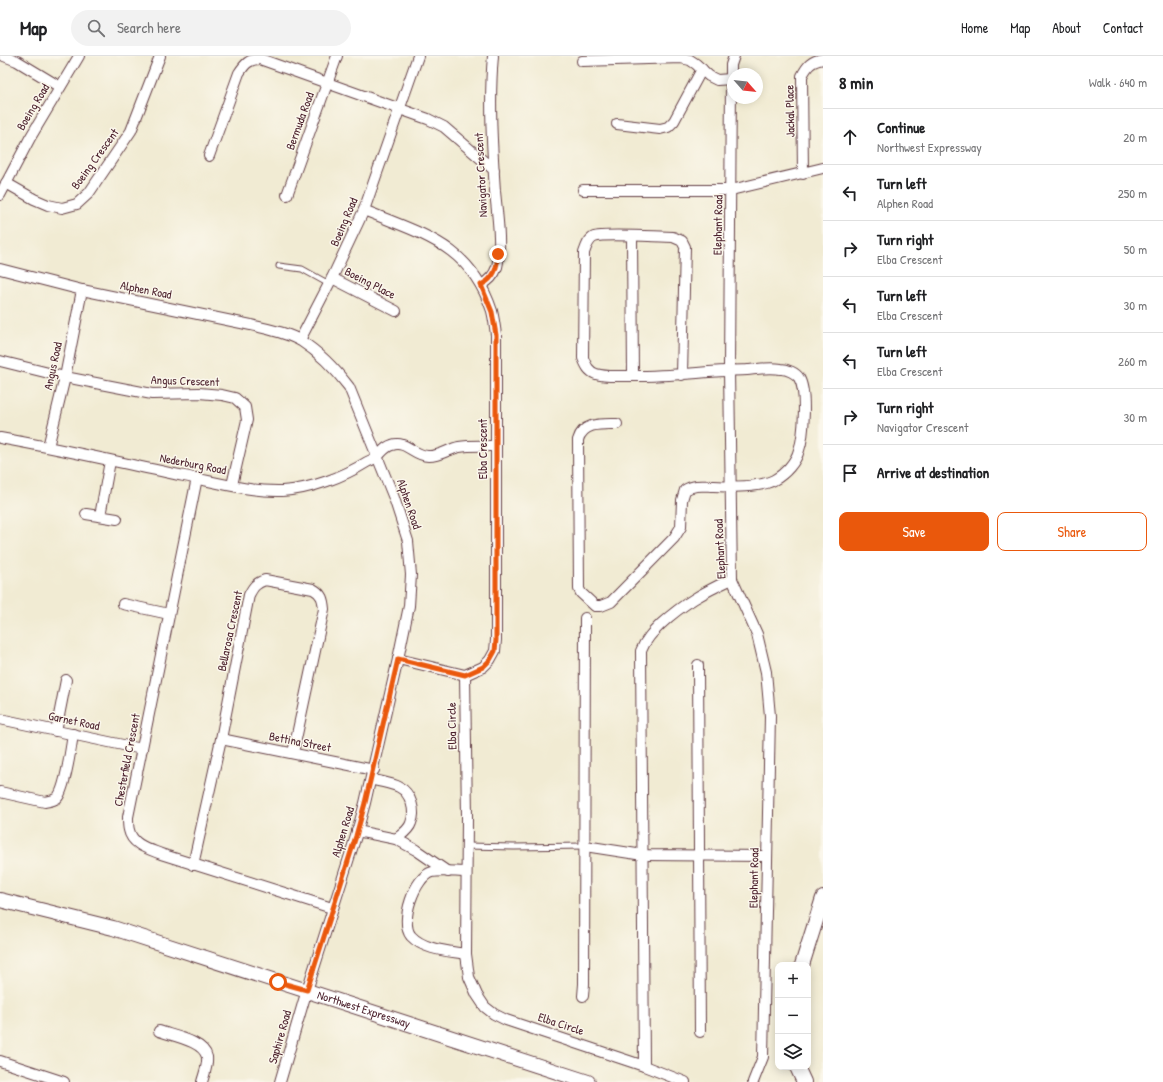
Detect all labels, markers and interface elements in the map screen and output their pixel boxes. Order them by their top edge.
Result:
search box [71,10,351,46]
text: Map [20,15,47,41]
icon: search [85,17,107,39]
text: Search here [117,17,181,38]
text: Home [961,18,988,37]
text: Map [1010,18,1030,37]
text: About [1052,18,1081,37]
text: Contact [1103,18,1143,37]
north arrow [727,68,763,104]
text: 8 min [839,71,873,94]
text: Walk · 640 m [1089,73,1147,91]
street label: Boeing Road [12,80,53,133]
street label: Jackal Place [781,84,798,137]
street label: Bermuda Road [281,89,318,152]
text: Continue [877,117,925,138]
street label: Boeing Crescent [67,124,123,193]
icon: ahead [839,126,861,148]
text: 20 m [1123,128,1147,146]
street label: Navigator Crescent [470,132,491,218]
text: Northwest Expressway [877,138,982,156]
text: Turn left [877,173,927,194]
icon: left [839,182,861,204]
text: 250 m [1118,184,1147,202]
street label: Boeing Road [326,194,362,249]
street label: Elephant Road [708,194,727,255]
text: Alphen Road [877,194,933,212]
text: Turn right [877,229,933,250]
icon: right [839,238,861,260]
text: 50 m [1124,240,1147,258]
route end [489,245,507,263]
text: Elba Crescent [877,250,943,268]
street label: Boeing Place [342,262,399,303]
street label: Alphen Road [119,276,173,303]
text: Turn left [877,285,927,306]
icon: left [839,294,861,316]
text: 30 m [1124,296,1147,314]
text: Elba Crescent [877,306,943,324]
street label: Angus Road [39,340,66,391]
text: Turn left [877,341,927,362]
icon: left [839,350,861,372]
text: 260 m [1118,352,1147,370]
text: Elba Crescent [877,362,943,380]
street label: Angus Crescent [151,371,220,390]
text: Turn right [877,397,933,418]
icon: right [839,406,861,428]
text: 30 m [1124,408,1147,426]
street label: Elba Crescent [474,418,491,479]
text: Navigator Crescent [877,418,969,436]
street label: Nederburg Road [158,449,228,478]
icon: arrive [839,462,861,484]
text: Arrive at destination [877,462,989,483]
street label: Alphen Road [393,477,426,531]
button: Save [839,512,989,551]
button: Share [997,512,1147,551]
street label: Elephant Road [709,518,730,580]
street label: Bellarosa Crescent [213,588,247,673]
street label: Elba Circle [443,702,460,750]
street label: Garnet Road [47,707,102,734]
street label: Chesterfield Crescent [109,711,144,808]
street label: Bettina Street [268,727,333,756]
street label: Alphen Road [327,804,358,859]
street label: Elephant Road [744,847,763,908]
map controls [775,962,811,1070]
button: + [775,962,811,998]
route start [269,973,287,991]
street label: Northwest Expressway [315,986,413,1032]
button: − [775,998,811,1034]
street label: Saphire Road [264,1008,295,1066]
street label: Elba Circle [536,1008,587,1039]
button: layers [775,1034,811,1070]

